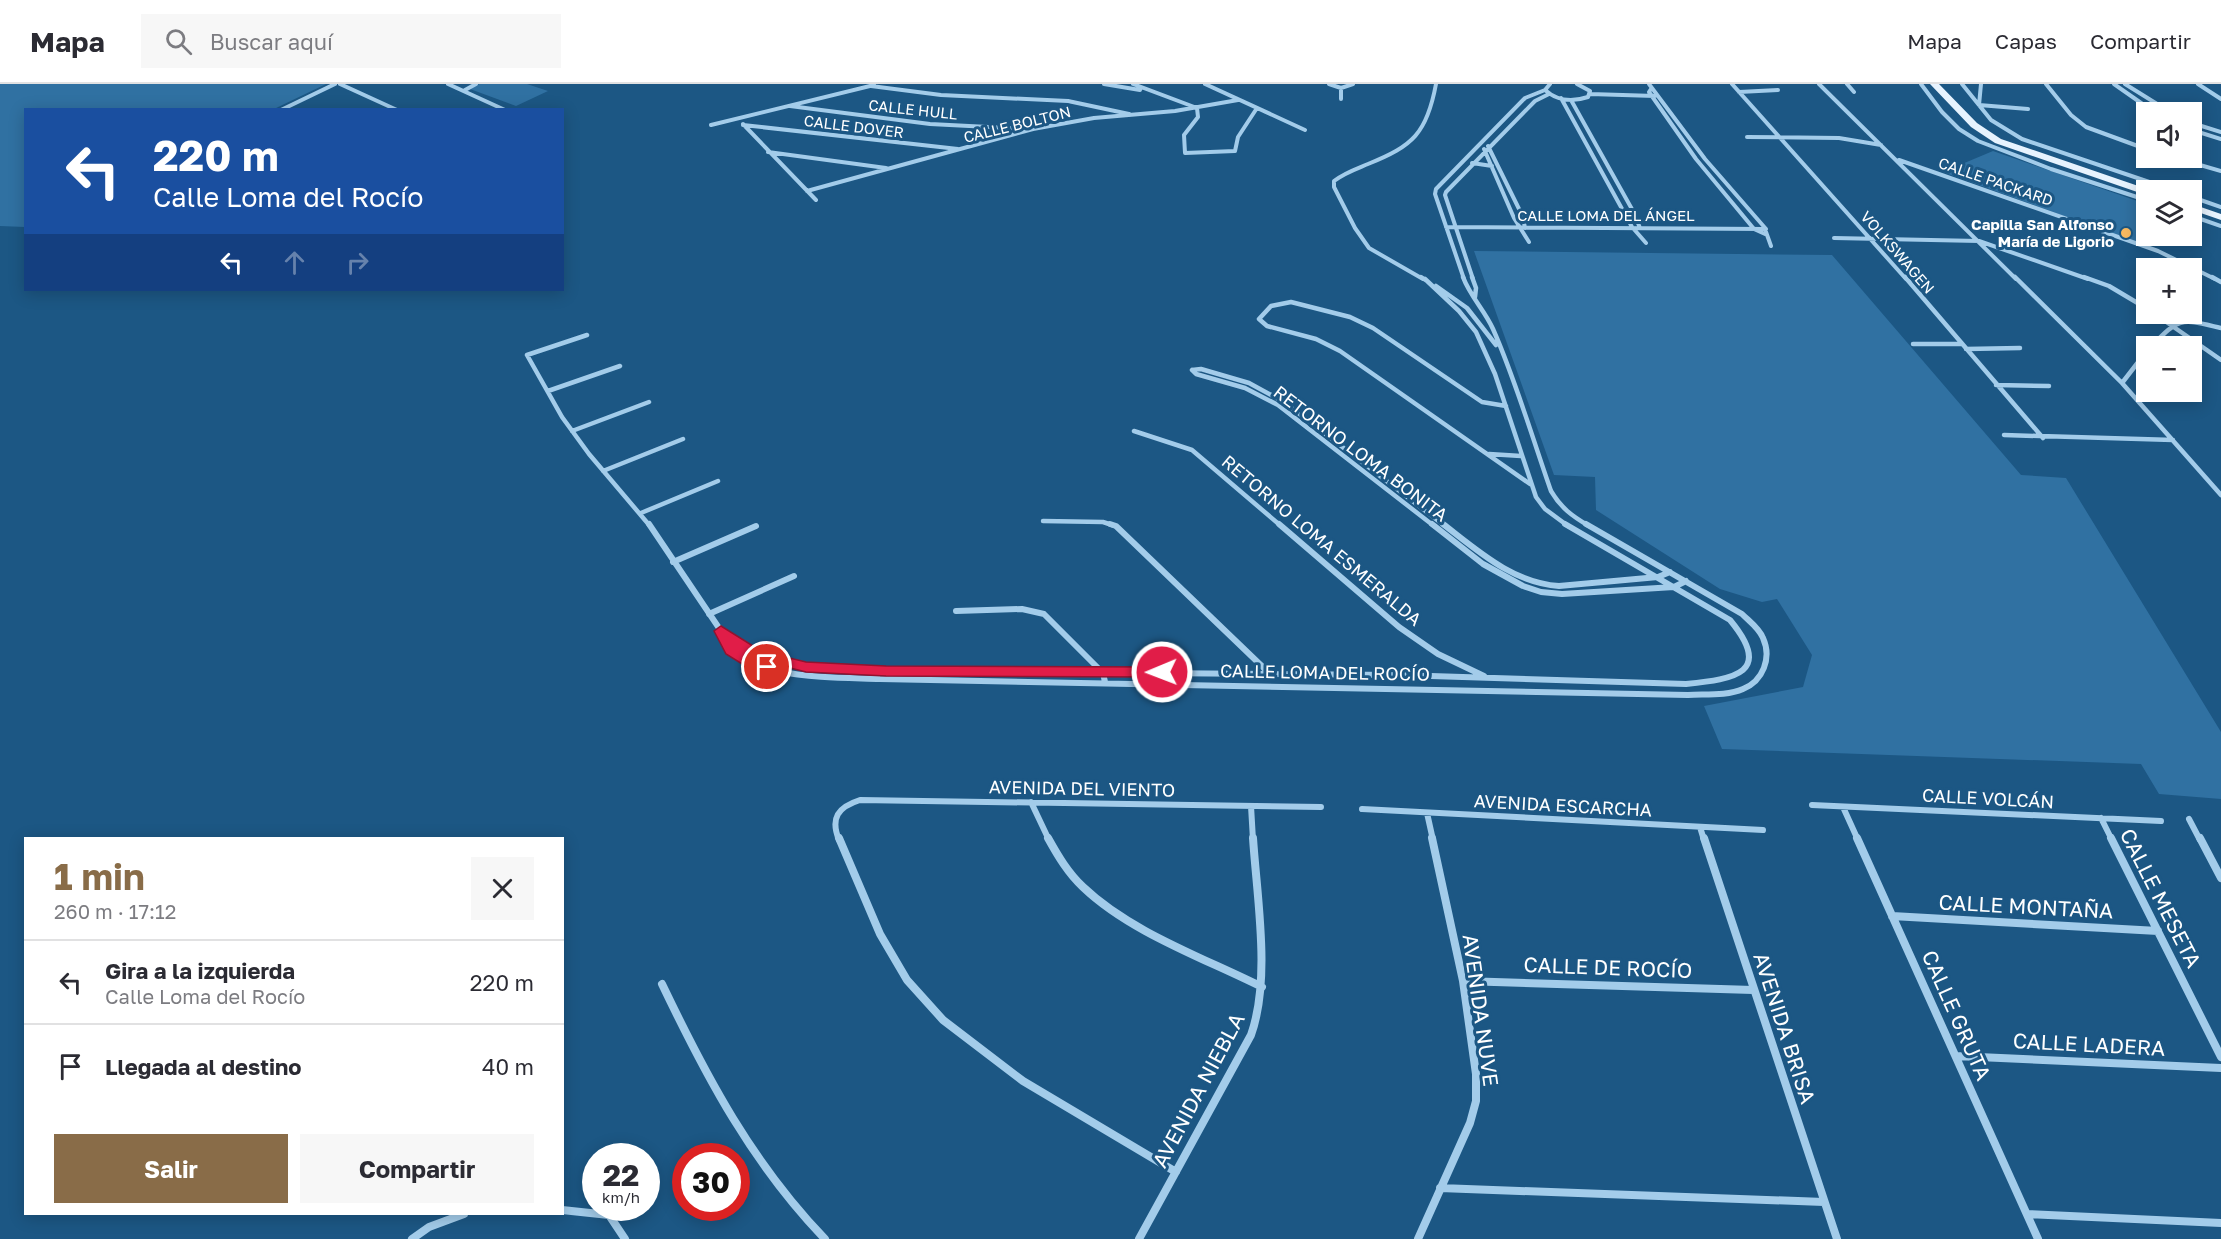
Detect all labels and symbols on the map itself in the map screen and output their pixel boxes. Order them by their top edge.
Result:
street label: CALLE HULL [868,95,959,123]
street label: CALLE BOLTON [962,102,1072,146]
street label: CALLE DOVER [803,111,905,141]
street label: CALLE PACKARD [1936,153,2056,209]
street label: CALLE LOMA DEL ÁNGEL [1517,206,1695,224]
street label: VOLKSWAGEN [1857,207,1939,297]
place label: Capilla San Alfonso María de Ligorio [1971,215,2114,250]
marker: Capilla San Alfonso María de Ligorio [2119,226,2133,240]
street label: RETORNO LOMA BONITA [1270,380,1452,526]
street label: RETORNO LOMA ESMERALDA [1218,450,1426,630]
position arrow [1130,640,1194,704]
pin [741,641,792,692]
street label: CALLE LOMA DEL ROCÍO [1220,659,1430,685]
street label: AVENIDA DEL VIENTO [989,775,1175,801]
street label: CALLE VOLCÁN [1921,784,2055,812]
street label: AVENIDA ESCARCHA [1473,789,1653,821]
street label: CALLE MESETA [2115,824,2207,972]
street label: CALLE MONTAÑA [1938,888,2114,924]
street label: AVENIDA NUVE [1457,932,1505,1088]
street label: CALLE GRUTA [1917,946,1997,1084]
street label: AVENIDA BRISA [1748,949,1822,1107]
street label: CALLE DE ROCÍO [1523,951,1693,983]
street label: AVENIDA NIEBLA [1146,1008,1250,1172]
street label: CALLE LADERA [2012,1027,2166,1061]
speed limit sign: 30 [672,1143,750,1221]

